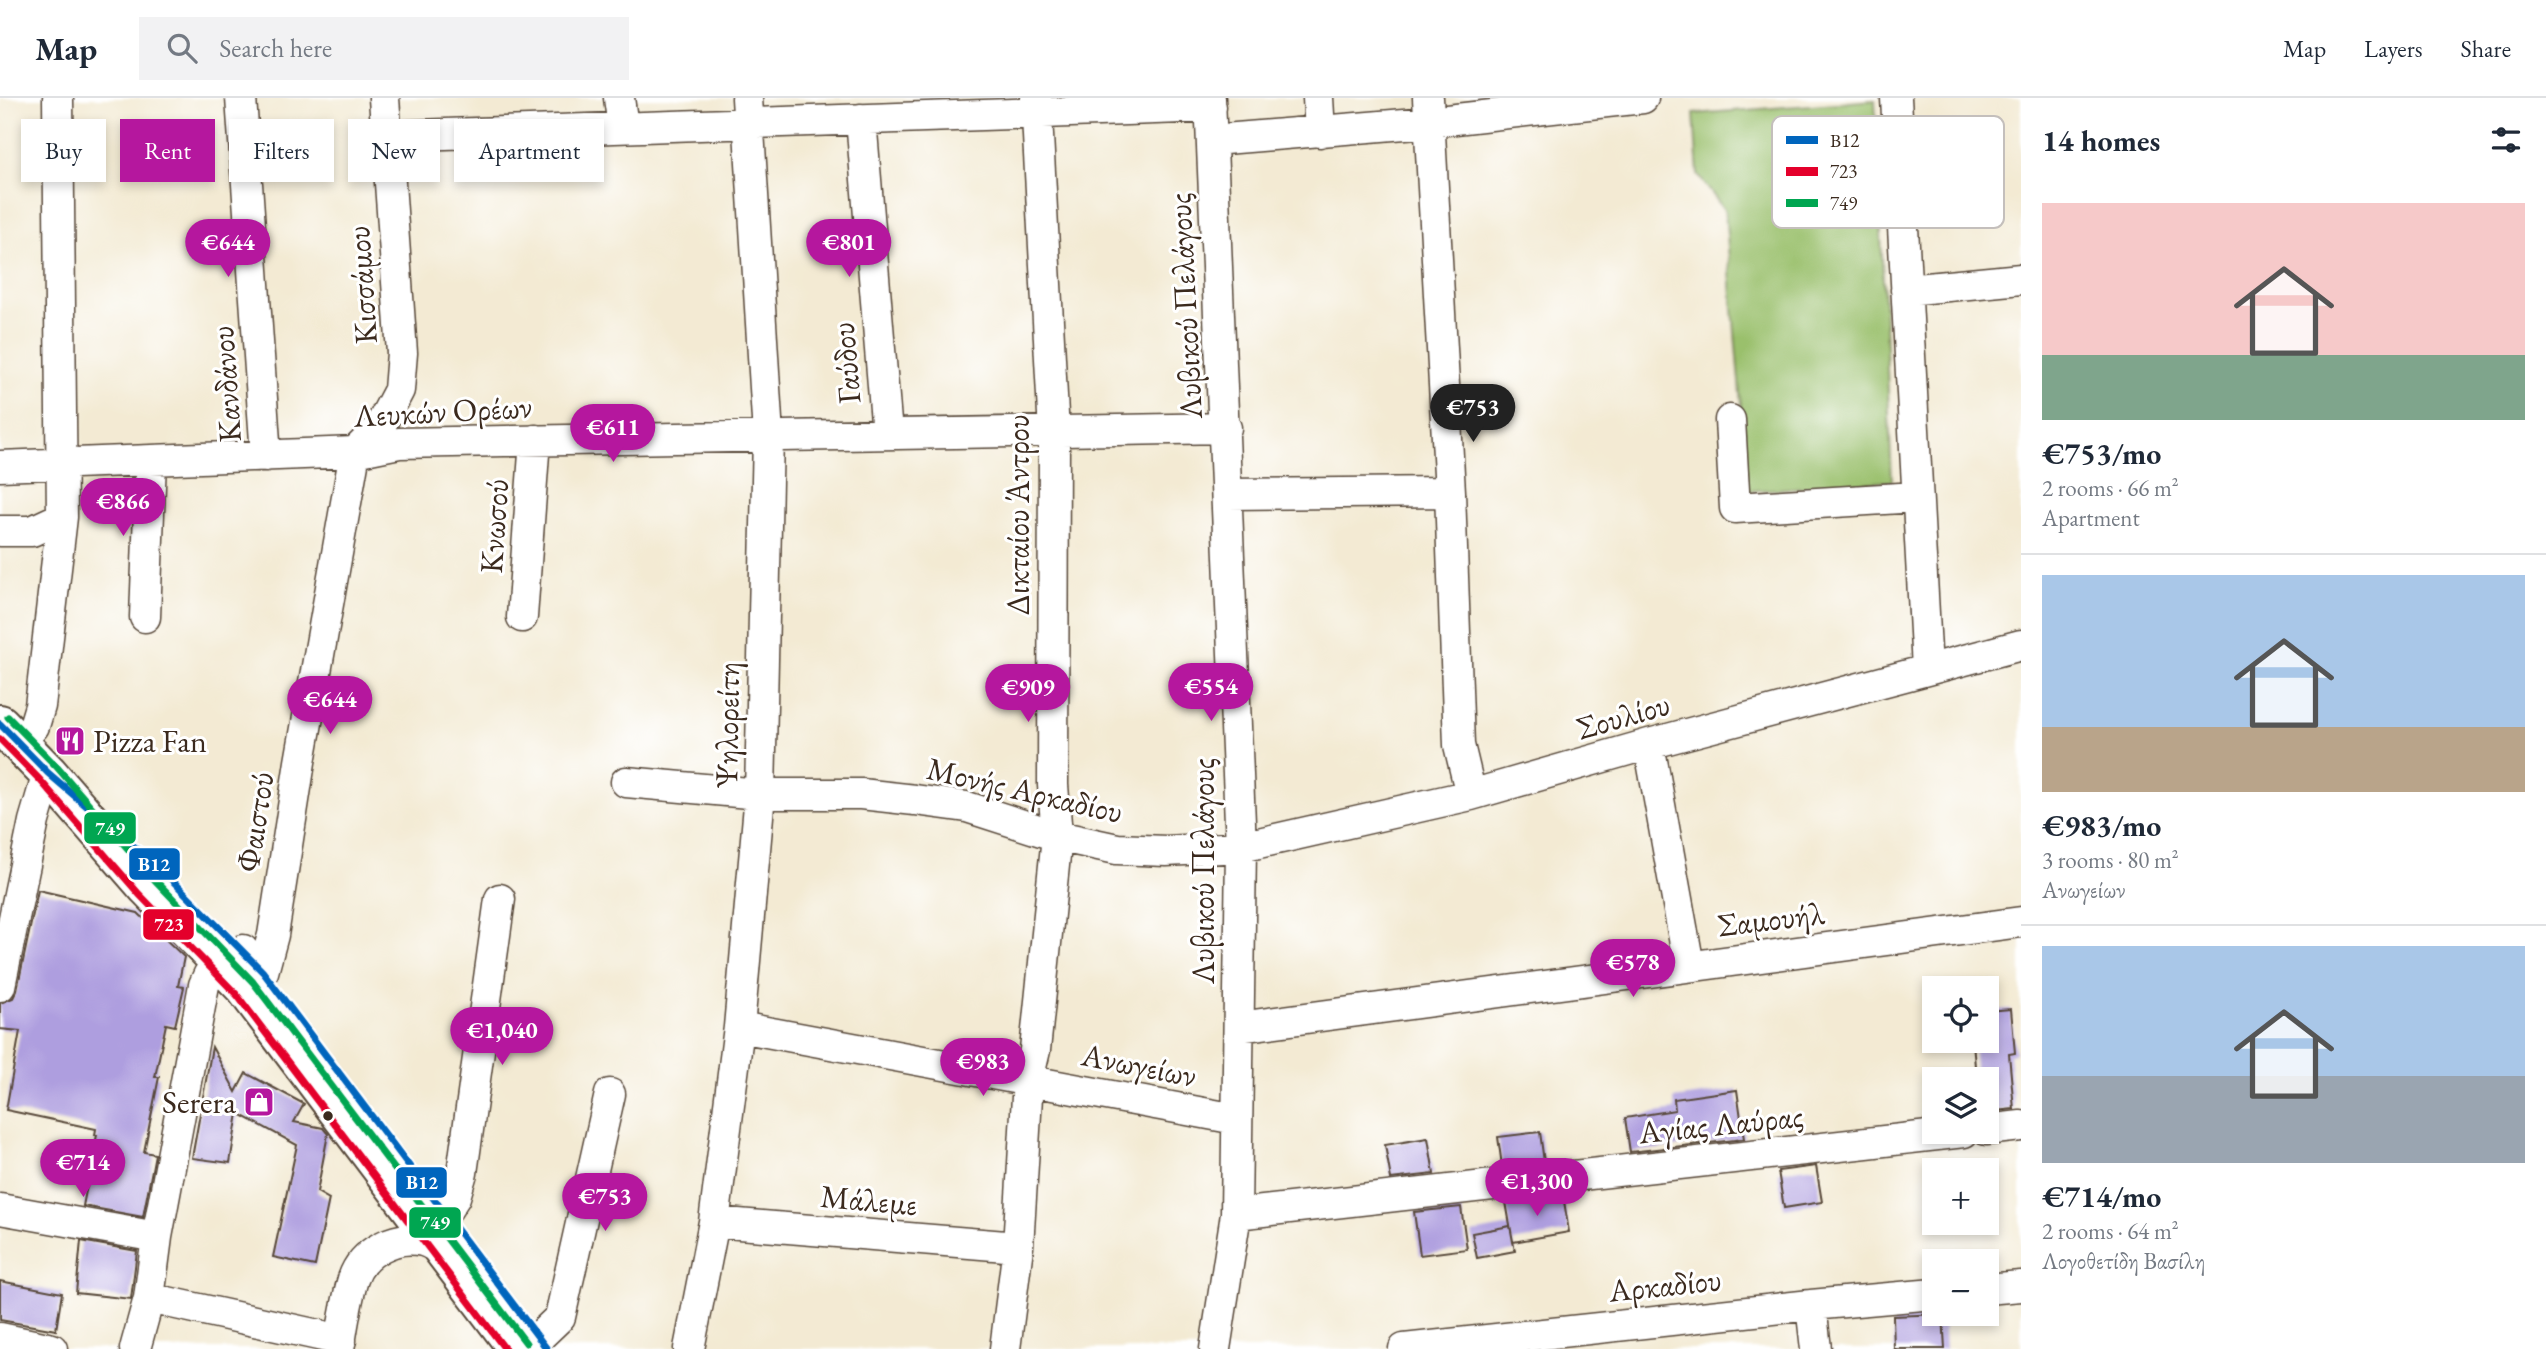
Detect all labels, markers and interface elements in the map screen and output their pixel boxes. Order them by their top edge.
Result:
search box [139,17,629,80]
text: Map [35,27,97,70]
icon: search [163,29,201,67]
text: Search here [219,31,332,65]
text: Map [2283,33,2326,64]
text: Layers [2364,33,2423,64]
text: Share [2461,33,2511,64]
legend [1772,116,2004,228]
chip: Buy [21,119,106,182]
chip: Rent [120,119,215,182]
chip: Filters [229,119,334,182]
chip: New [348,119,440,182]
chip: Apartment [454,119,604,182]
text: 14 homes [2042,121,2160,160]
icon: filters [2487,121,2525,159]
text: Β12 [1830,128,1859,153]
text: 723 [1830,159,1857,184]
text: 749 [1830,191,1857,216]
street label: Λυβικού Πελάγους [1158,192,1212,421]
pin: €644 [187,220,269,279]
pin: €801 [808,220,890,279]
street label: Κισσάμου [337,225,387,345]
text: €644 [201,227,255,257]
text: €801 [822,227,876,257]
icon: home [2221,248,2347,374]
street label: Γαύδου [822,320,870,406]
street label: Κανδάνου [201,324,251,444]
pin: €753 [1432,384,1514,444]
street label: Λευκών Ορέων [352,385,533,437]
text: €753 [1446,392,1500,422]
pin: €611 [572,404,654,464]
text: €611 [586,412,640,442]
street label: Δικταίου Άντρου [997,414,1039,616]
text: €753/mo [2042,434,2161,473]
text: 2 rooms · 66 m² [2042,473,2179,503]
street label: Κνωσού [470,477,518,575]
pin: €866 [82,478,164,538]
text: €866 [96,486,150,516]
text: Apartment [2042,503,2140,533]
icon: home [2221,620,2347,746]
street label: Ψηλορείτη [705,662,749,788]
pin: €909 [987,664,1069,724]
pin: €554 [1170,664,1252,723]
text: €554 [1184,671,1238,701]
text: €909 [1001,672,1055,702]
pin: €644 [289,676,371,736]
street label: Σουλίου [1571,683,1675,749]
text: €644 [303,684,357,714]
place label: Pizza Fan [93,720,207,762]
restaurant icon: Pizza Fan [53,724,87,758]
street label: Μονής Αρκαδίου [923,747,1127,833]
street label: Λυβικού Πελάγους [1182,758,1224,985]
street label: Φαιστού [226,769,284,875]
text: €983/mo [2042,806,2161,845]
line badge: 749 [83,811,137,845]
text: 749 [95,816,125,841]
text: 3 rooms · 80 m² [2042,845,2179,875]
line badge: Β12 [128,847,181,881]
text: Β12 [138,852,170,877]
text: Ανωγείων [2042,875,2125,905]
street label: Σαμουήλ [1715,892,1827,946]
line badge: 723 [142,908,195,941]
text: 723 [154,912,184,937]
pin: €578 [1592,940,1674,999]
text: €578 [1606,947,1660,977]
map controls [1922,976,1999,1326]
button: locate [1922,976,1999,1053]
icon: home [2221,991,2347,1117]
pin: €1,040 [445,1007,559,1067]
text: €1,040 [466,1015,538,1045]
street label: Ανωγείων [1077,1033,1200,1097]
pin: €983 [942,1038,1024,1098]
text: €983 [956,1046,1010,1076]
button: layers [1922,1067,1999,1144]
place label: Serera [162,1081,236,1123]
shop icon: Serera [242,1085,276,1119]
street label: Αγίας Λαύρας [1636,1094,1805,1154]
unlabelled marker [321,1109,335,1123]
pin: €714 [42,1140,124,1199]
text: €714 [56,1147,110,1177]
pin: €1,300 [1480,1158,1594,1218]
button: + [1922,1158,1999,1235]
line badge: Β12 [395,1166,448,1199]
text: €1,300 [1501,1166,1573,1196]
text: Β12 [406,1170,438,1195]
pin: €753 [564,1174,646,1233]
street label: Μάλεμε [819,1175,919,1225]
text: €714/mo [2042,1177,2161,1216]
text: €753 [578,1181,632,1211]
line badge: 749 [408,1206,462,1239]
text: 749 [420,1210,450,1235]
text: 2 rooms · 64 m² [2042,1216,2179,1246]
text: Λογοθετίδη Βασίλη [2042,1246,2205,1276]
button: − [1922,1249,1999,1326]
street label: Αρκαδίου [1606,1258,1723,1312]

